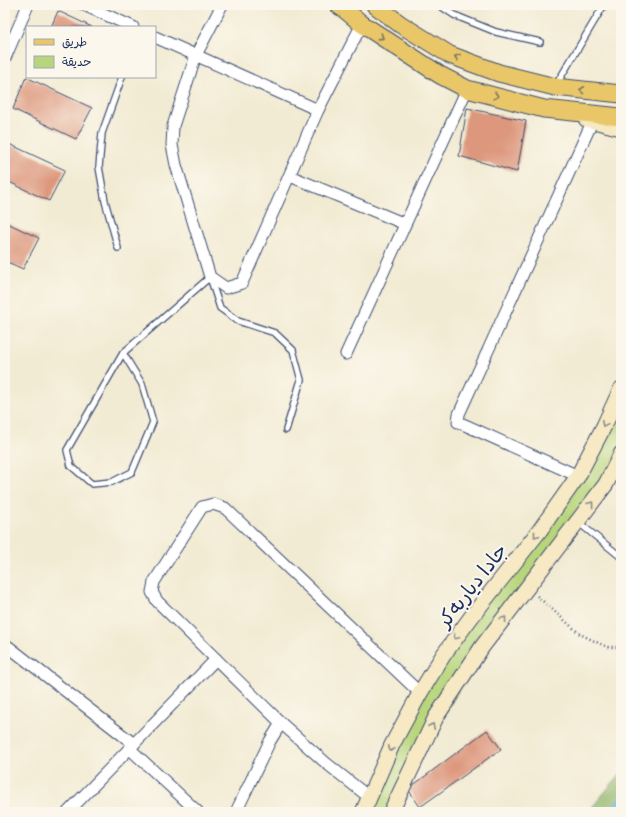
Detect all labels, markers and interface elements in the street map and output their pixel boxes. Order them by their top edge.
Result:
legend [26,26,156,78]
one-way arrow [377,32,384,39]
text: طريق [62,34,87,50]
one-way arrow [454,53,461,62]
text: حديقة [62,54,91,70]
one-way arrow [579,86,585,95]
one-way arrow [493,92,499,100]
one-way arrow [601,420,609,428]
one-way arrow [587,501,594,508]
one-way arrow [534,530,541,537]
street label: جادا دیاربه‌كر [431,538,513,634]
one-way arrow [499,616,506,623]
one-way arrow [454,633,461,640]
one-way arrow [427,723,435,731]
one-way arrow [387,746,395,753]

